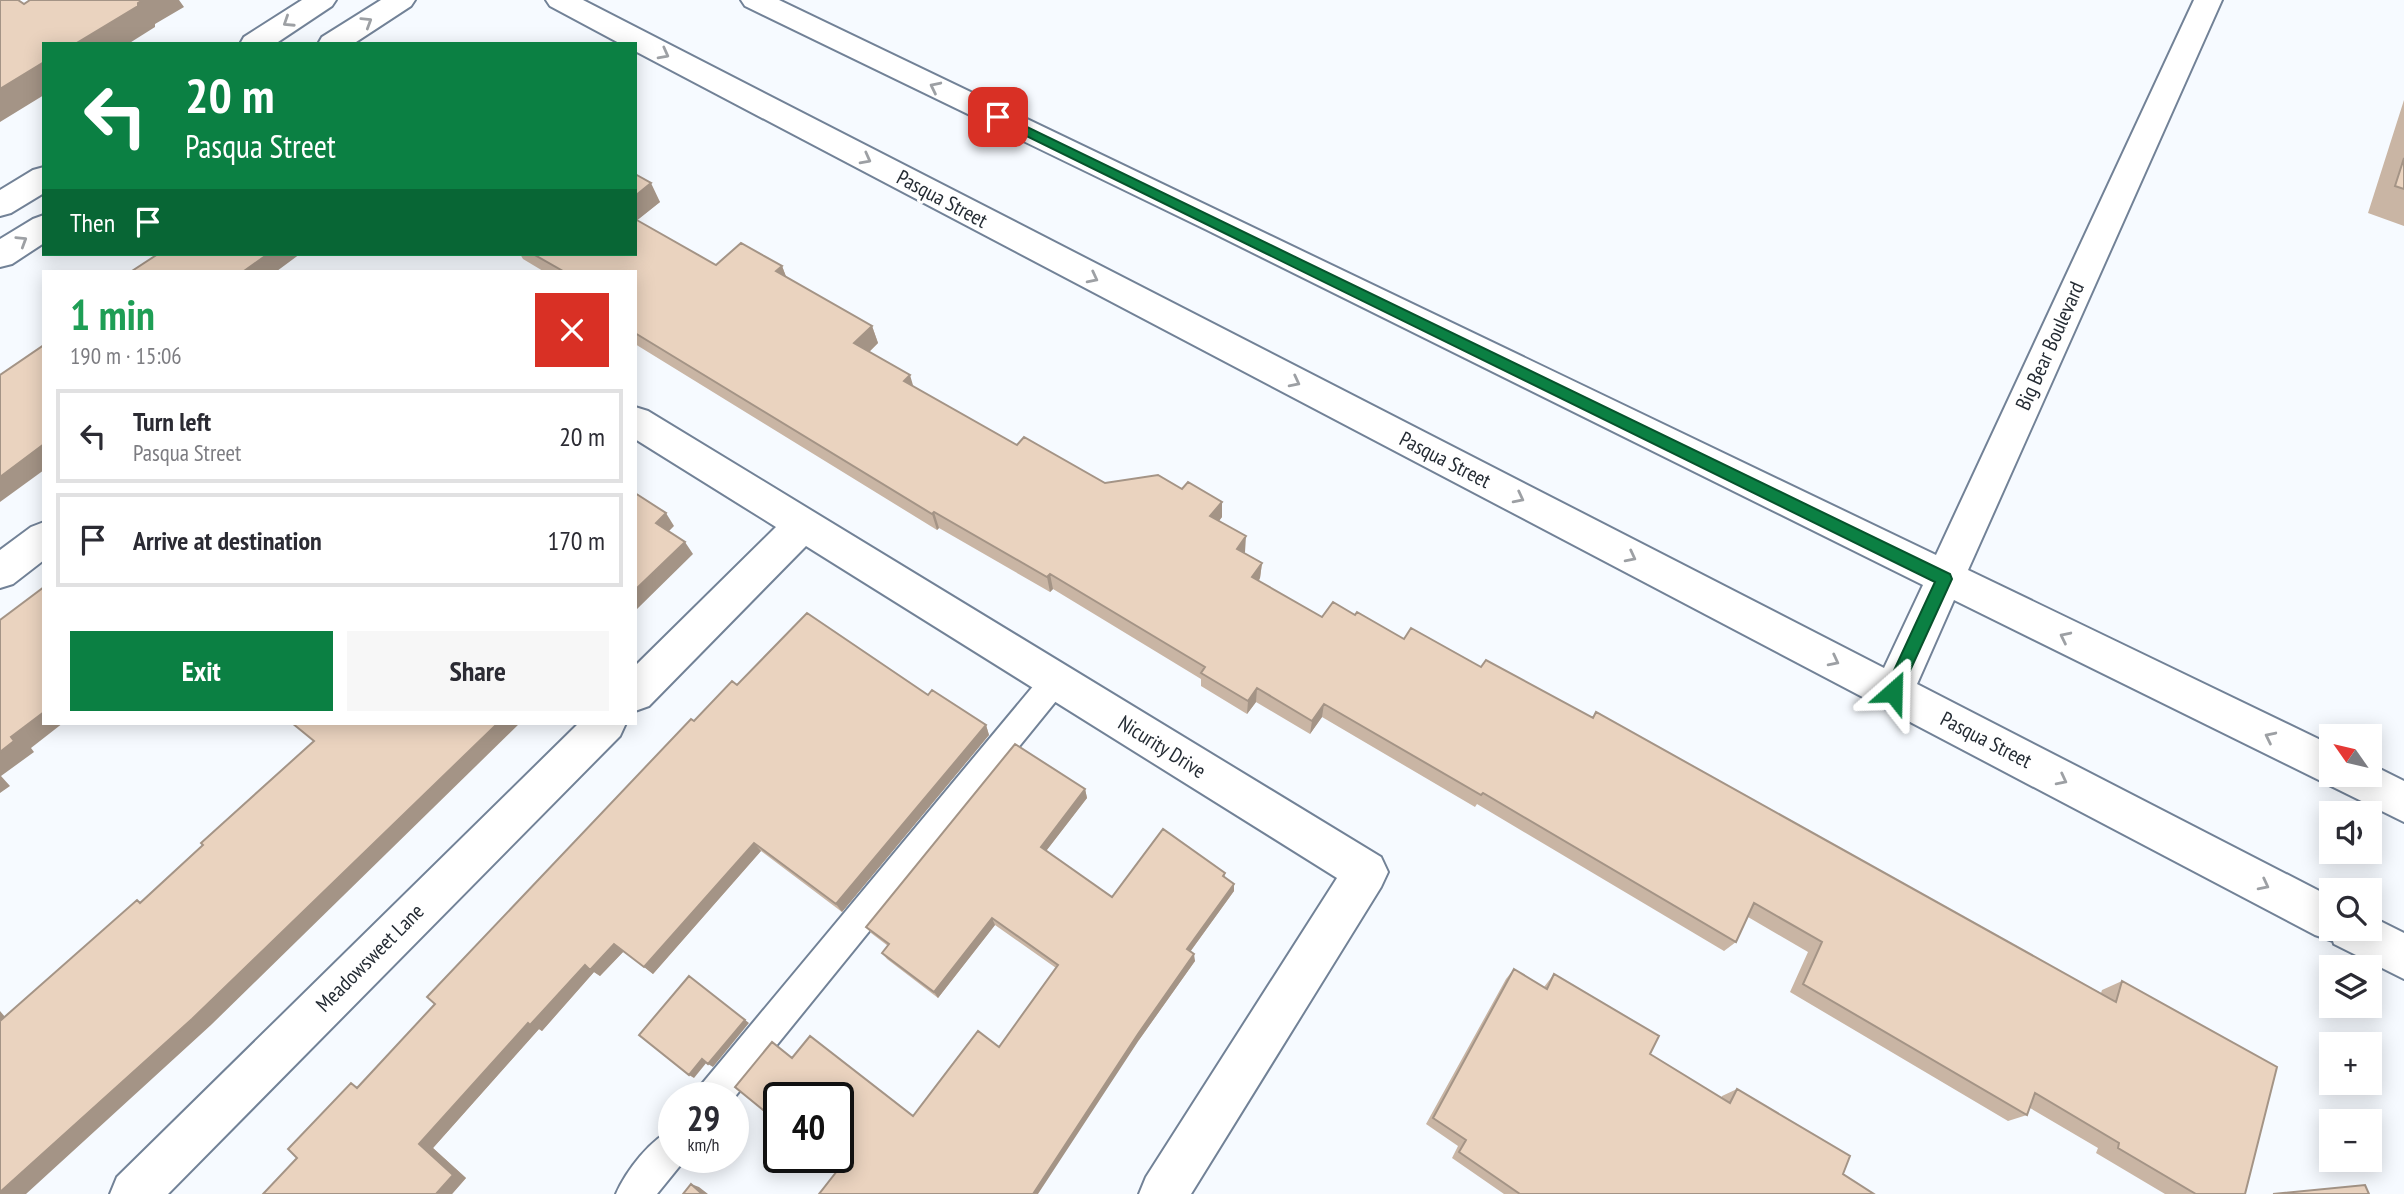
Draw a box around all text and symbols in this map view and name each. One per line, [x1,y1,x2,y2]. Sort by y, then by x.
one-way arrow [283,13,296,26]
one-way arrow [359,17,372,30]
one-way arrow [657,46,669,60]
text: 20 m [185,63,274,127]
icon: left [70,70,161,161]
one-way arrow [930,81,942,95]
pin [968,87,1028,147]
icon: arrive [979,98,1017,136]
text: Pasqua Street [185,125,336,167]
one-way arrow [859,151,871,165]
street label: Pasqua Street [892,163,992,234]
icon: arrive [129,203,167,241]
text: Then [70,206,115,239]
one-way arrow [14,236,27,249]
one-way arrow [1086,269,1098,283]
street label: Big Bear Boulevard [2009,277,2090,414]
text: 1 min [70,287,155,342]
button: close [535,293,609,367]
text: 190 m · 15:06 [70,341,182,370]
one-way arrow [1288,374,1300,388]
text: Turn left [133,405,211,438]
icon: left [74,417,112,455]
text: 20 m [559,420,605,453]
street label: Pasqua Street [1395,425,1496,494]
text: Pasqua Street [133,438,241,467]
one-way arrow [1511,490,1524,504]
icon: arrive [74,521,112,559]
text: Arrive at destination [133,524,322,557]
text: 170 m [547,524,605,557]
one-way arrow [1624,549,1637,562]
button: Exit [70,631,333,711]
button: Share [347,631,609,711]
one-way arrow [2060,632,2072,646]
one-way arrow [1826,653,1839,667]
position arrow [1856,655,1930,729]
street label: Pasqua Street [1936,705,2037,774]
street label: Nicurity Drive [1113,709,1211,784]
north arrow [2319,724,2382,788]
map controls [2319,724,2382,1172]
one-way arrow [2265,731,2277,745]
one-way arrow [2055,771,2067,785]
button: sound [2319,801,2382,864]
one-way arrow [2257,876,2269,890]
button: search [2319,878,2382,941]
street label: Meadowsweet Lane [310,898,429,1017]
button: layers [2319,955,2382,1018]
button: + [2319,1032,2382,1095]
speed limit sign: 40 [763,1082,854,1173]
text: 29 [687,1095,720,1141]
button: − [2319,1109,2382,1172]
text: km/h [688,1133,719,1156]

